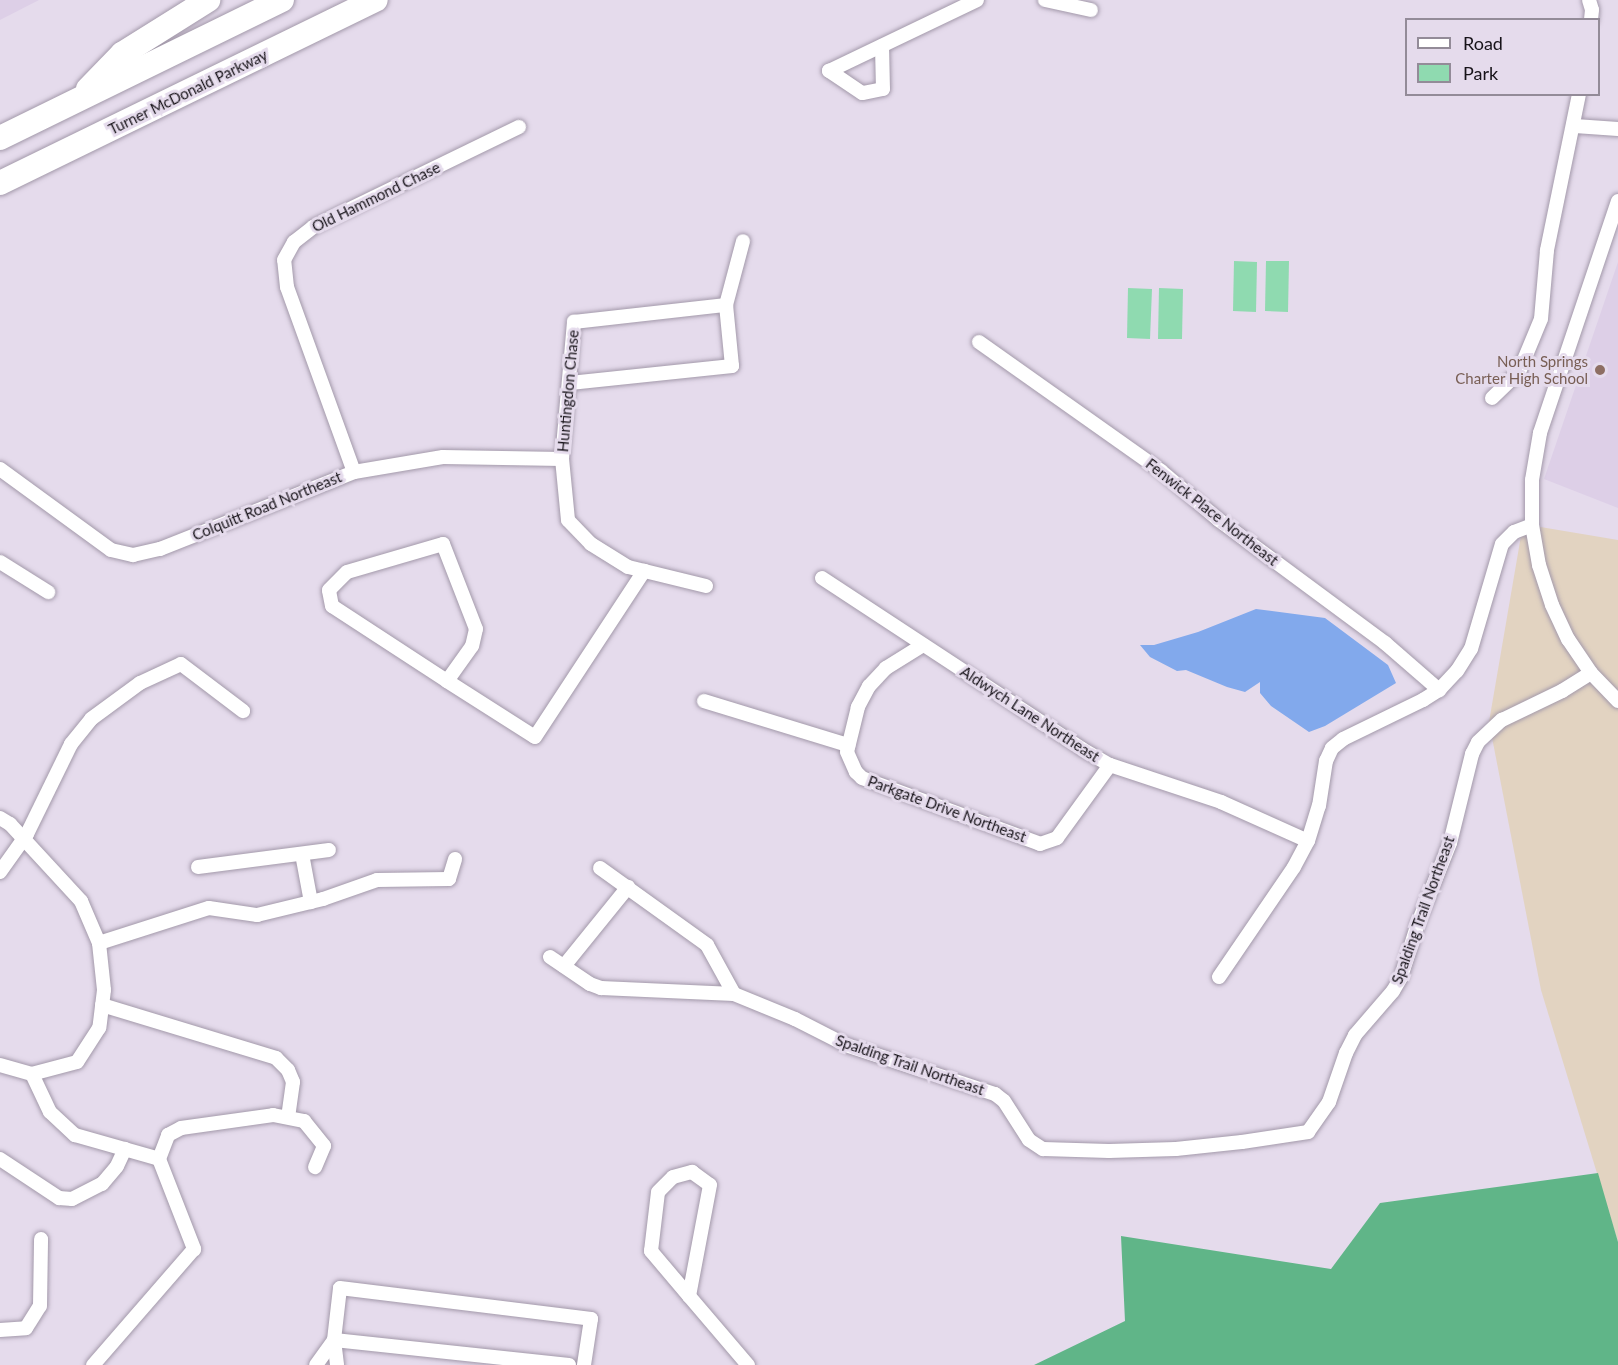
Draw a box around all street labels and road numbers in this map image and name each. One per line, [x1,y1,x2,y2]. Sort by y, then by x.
street label: Turner McDonald Parkway [105,46,271,138]
street label: Old Hammond Chase [309,158,443,236]
street label: Huntingdon Chase [554,329,582,453]
street label: Fenwick Place Northeast [1142,455,1282,569]
street label: Colquitt Road Northeast [190,468,344,544]
street label: Aldwych Lane Northeast [957,662,1103,766]
street label: Parkgate Drive Northeast [865,772,1029,846]
street label: Spalding Trail Northeast [1388,833,1458,987]
street label: Spalding Trail Northeast [833,1031,987,1099]

